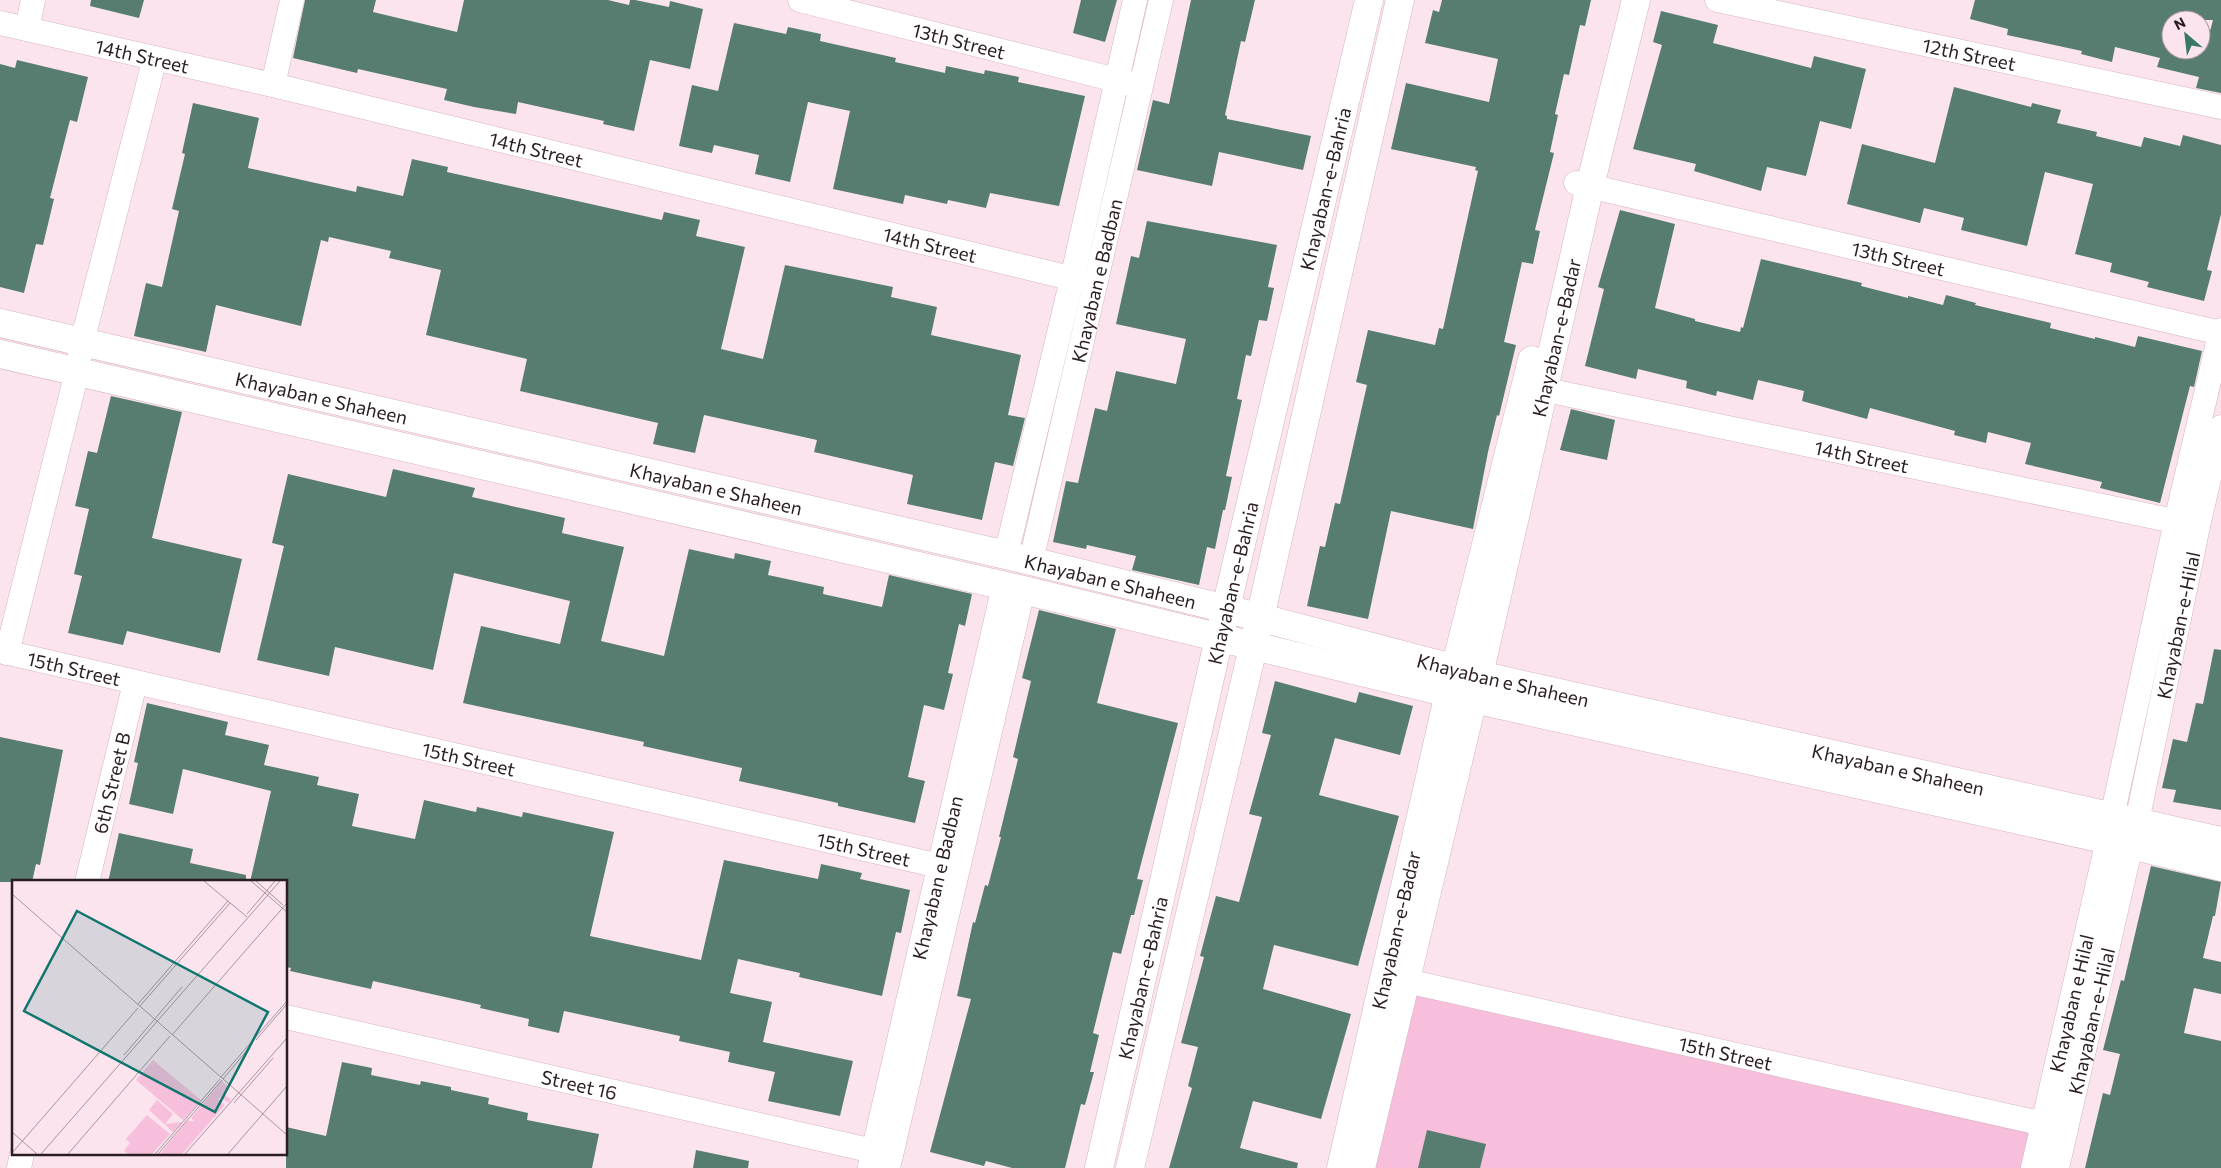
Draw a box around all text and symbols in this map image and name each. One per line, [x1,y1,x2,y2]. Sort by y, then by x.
north arrow [2161,10,2211,60]
text: N [2171,13,2188,33]
street label: 13th Street [910,17,1008,63]
street label: 12th Street [1921,32,2018,75]
street label: 14th Street [93,34,192,77]
street label: Khayaban-e-Bahria [1294,105,1355,272]
street label: 14th Street [487,126,586,171]
street label: Khayaban e Badban [1066,196,1126,365]
street label: 14th Street [881,222,979,267]
street label: 13th Street [1850,236,1947,280]
street label: Khayaban-e-Badar [1526,256,1585,419]
street label: Khayaban e Shaheen [233,366,410,428]
street label: 14th Street [1813,435,1911,477]
street label: Khayaban e Shaheen [628,457,805,519]
street label: Khayaban-e-Bahria [1202,499,1262,667]
street label: Khayaban e Shaheen [1022,548,1199,613]
street label: Khayaban-e-Hilal [2151,549,2204,701]
street label: 15th Street [25,646,123,690]
street label: Khayaban e Shaheen [1415,648,1591,711]
street label: 6th Street B [88,730,134,836]
street label: 15th Street [420,736,518,780]
street label: Khayaban e Shaheen [1810,738,1987,799]
street label: Khayaban e Badban [907,793,967,962]
street label: 15th Street [815,827,913,871]
street label: Khayaban-e-Badar [1366,848,1424,1012]
inset map [12,880,288,1156]
street label: Khayaban-e-Bahria [1112,894,1172,1062]
street label: Khayaban e Hilal [2044,932,2098,1075]
street label: Khayaban-e-Hilal [2063,945,2119,1096]
street label: 15th Street [1677,1031,1775,1074]
street label: Street 16 [539,1064,620,1104]

